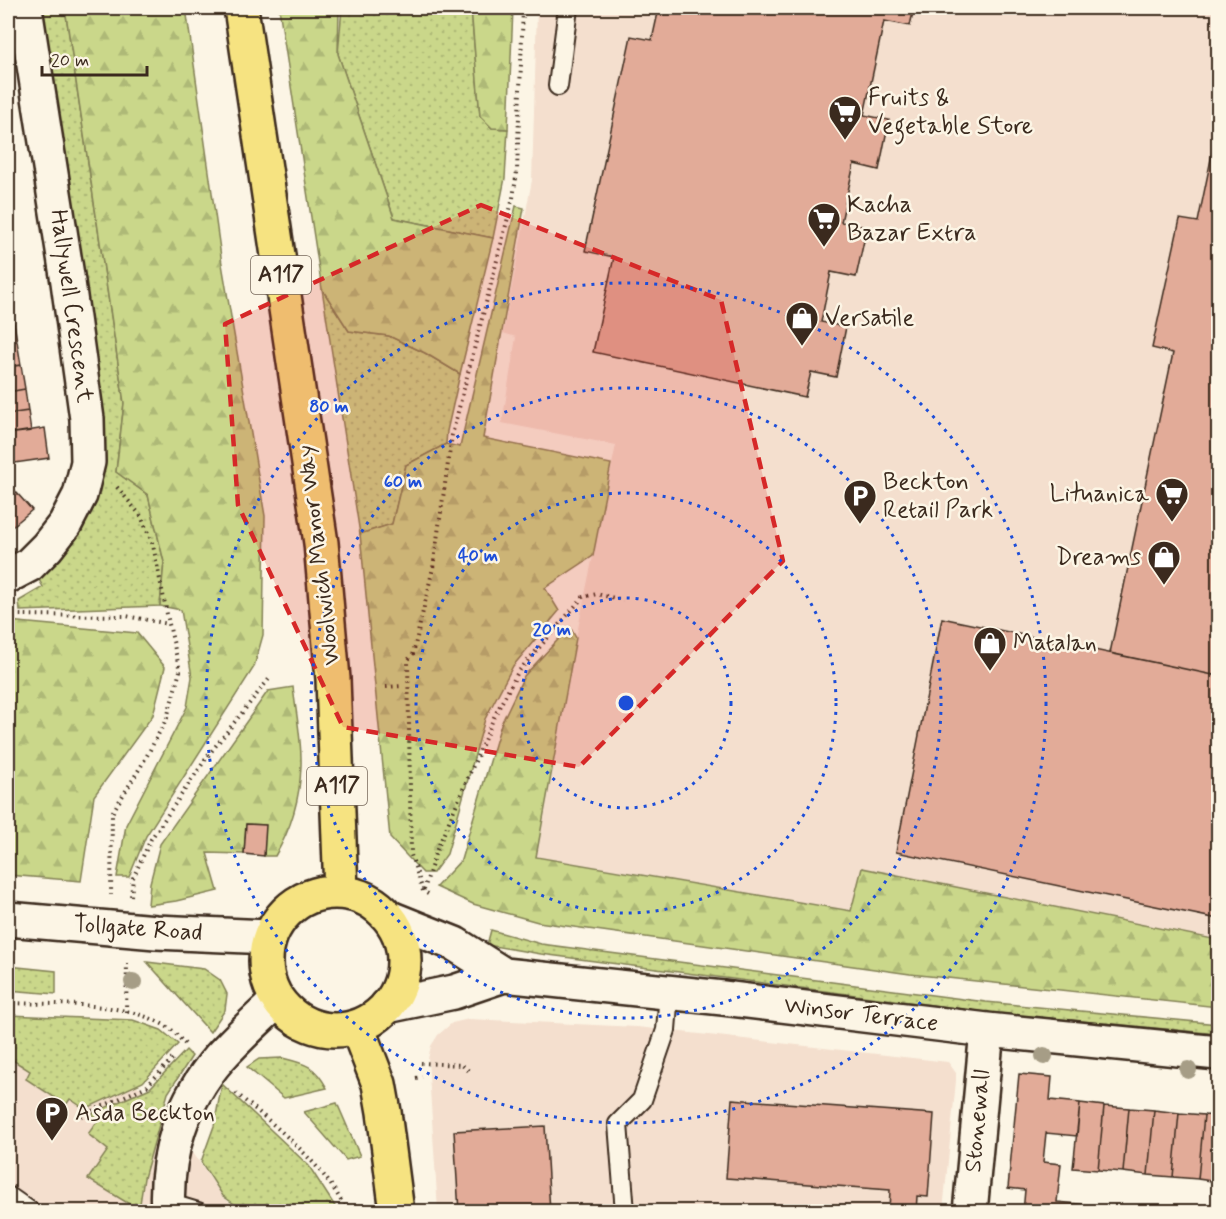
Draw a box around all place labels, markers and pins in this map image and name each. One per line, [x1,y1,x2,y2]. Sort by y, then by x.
place label: Fruits & Vegetable Store [868,83,1033,145]
supermarket icon: Fruits & Vegetable Store [827,94,863,141]
place label: Kacha Bazar Extra [847,190,977,249]
supermarket icon: Kacha Bazar Extra [806,201,842,248]
shop icon: Versatile [784,300,820,347]
place label: Versatile [825,303,915,334]
place label: Beckton Retail Park [883,467,993,526]
supermarket icon: Lituanica [1154,476,1190,523]
parking icon: Beckton Retail Park [842,478,878,525]
place label: Lituanica [1050,479,1150,510]
shop icon: Dreams [1146,539,1182,586]
place label: Dreams [1056,542,1141,573]
shop icon: Matalan [972,625,1008,672]
place label: Matalan [1013,628,1097,659]
centre of rings [616,693,636,713]
parking icon: Asda Beckton [34,1095,70,1142]
place label: Asda Beckton [75,1098,215,1129]

